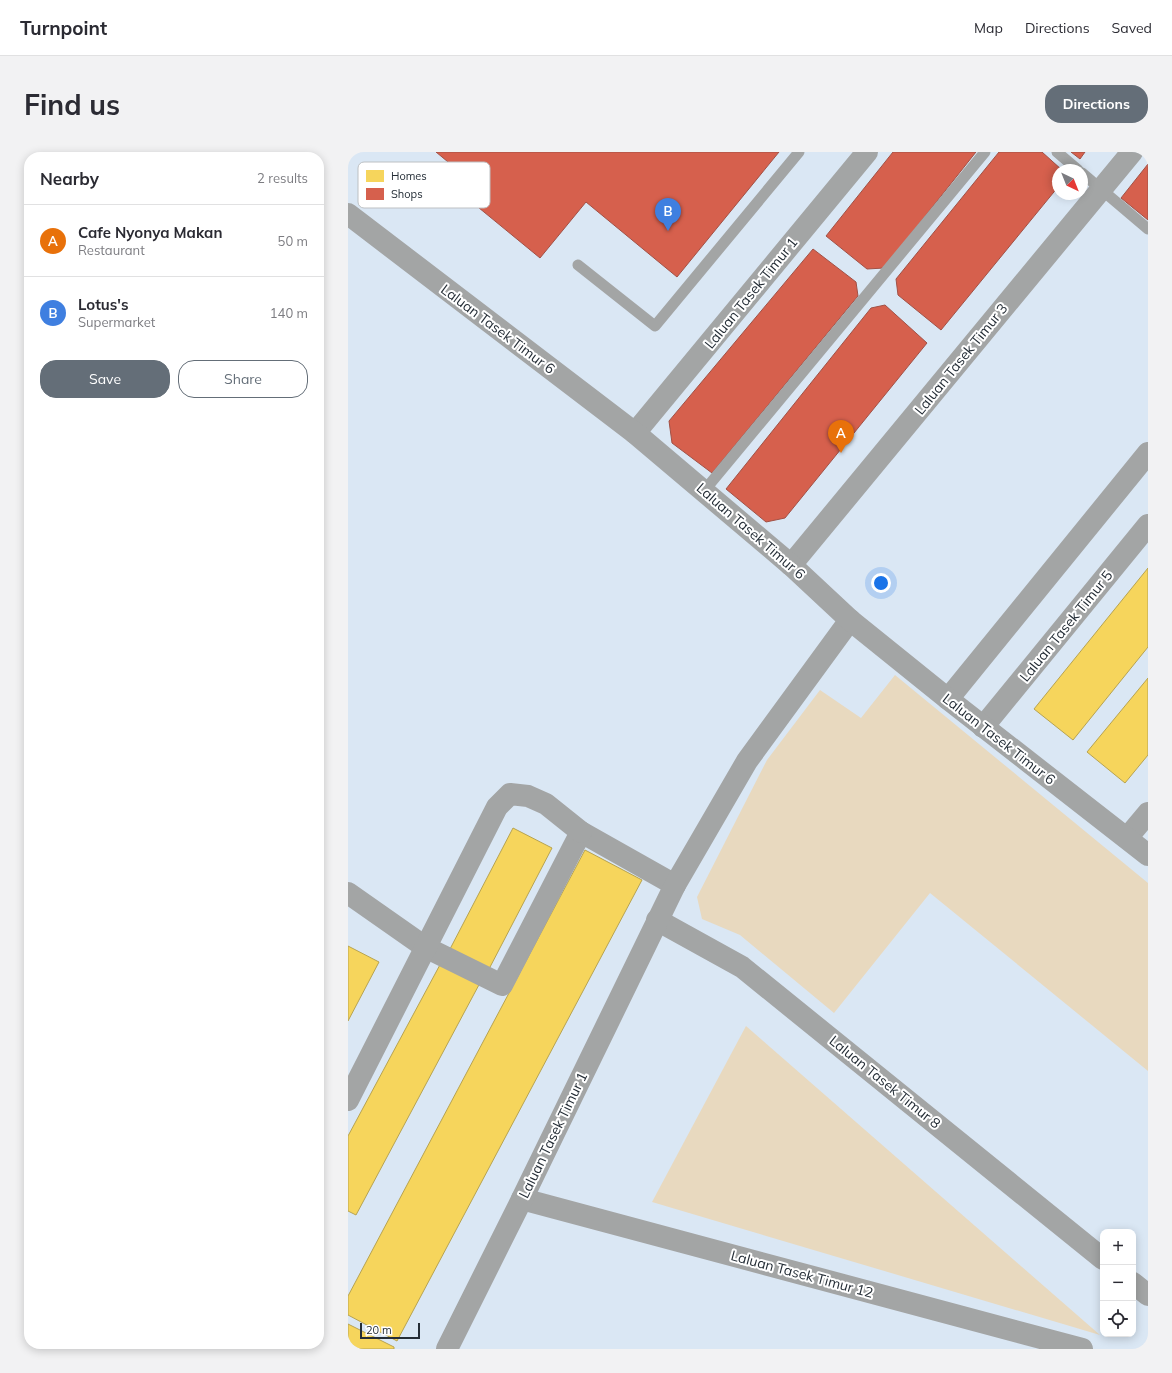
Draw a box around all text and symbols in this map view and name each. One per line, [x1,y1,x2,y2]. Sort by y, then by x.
text: Turnpoint [20,16,107,40]
text: Map [974,19,1003,37]
text: Directions [1025,19,1090,37]
text: Saved [1112,19,1152,37]
button: Directions [1045,85,1148,123]
text: Find us [24,87,120,122]
legend [358,162,490,208]
north arrow [1052,164,1088,200]
text: Nearby [40,168,99,189]
text: Homes [391,169,427,183]
text: 2 results [257,170,308,186]
text: Shops [391,187,423,201]
pin: B [655,198,681,231]
text: Cafe Nyonya Makan [78,223,222,242]
text: A [48,233,58,249]
text: 50 m [278,233,308,249]
street label: Laluan Tasek Timur 1 [701,234,801,352]
text: Restaurant [78,242,145,258]
street label: Laluan Tasek Timur 6 [437,280,559,378]
text: Lotus's [78,295,128,314]
street label: Laluan Tasek Timur 3 [911,300,1011,418]
text: B [49,305,57,321]
text: 140 m [270,305,308,321]
text: Supermarket [78,314,155,330]
button: Save [40,360,170,398]
button: Share [178,360,308,398]
pin: A [828,420,854,453]
street label: Laluan Tasek Timur 6 [693,479,809,583]
street label: Laluan Tasek Timur 5 [1016,567,1116,685]
your location [871,573,891,593]
street label: Laluan Tasek Timur 6 [939,689,1059,789]
street label: Laluan Tasek Timur 8 [826,1032,944,1132]
street label: Laluan Tasek Timur 1 [515,1069,591,1201]
map controls [1100,1229,1136,1337]
button: + [1100,1229,1136,1265]
street label: Laluan Tasek Timur 12 [729,1246,875,1302]
button: − [1100,1265,1136,1301]
button: locate [1100,1301,1136,1337]
scale bar [360,1321,420,1340]
text: 20 m [366,1323,392,1337]

